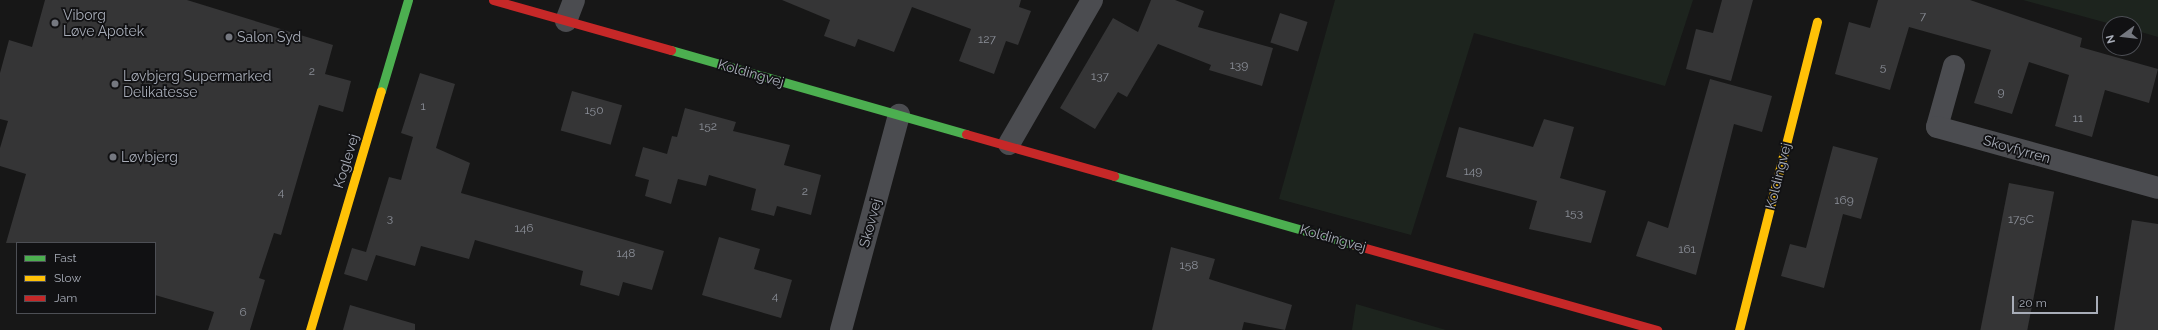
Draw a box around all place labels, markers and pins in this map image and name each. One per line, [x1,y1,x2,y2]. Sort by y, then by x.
place label: Viborg Løve Apotek [63,7,145,40]
marker: Viborg Løve Apotek [50,18,60,28]
place label: Salon Syd [237,29,301,45]
marker: Salon Syd [224,32,234,42]
place label: Løvbjerg Supermarked Delikatesse [123,68,271,100]
marker: Løvbjerg Supermarked Delikatesse [110,79,120,89]
place label: Løvbjerg [121,149,178,165]
marker: Løvbjerg [108,152,118,162]

